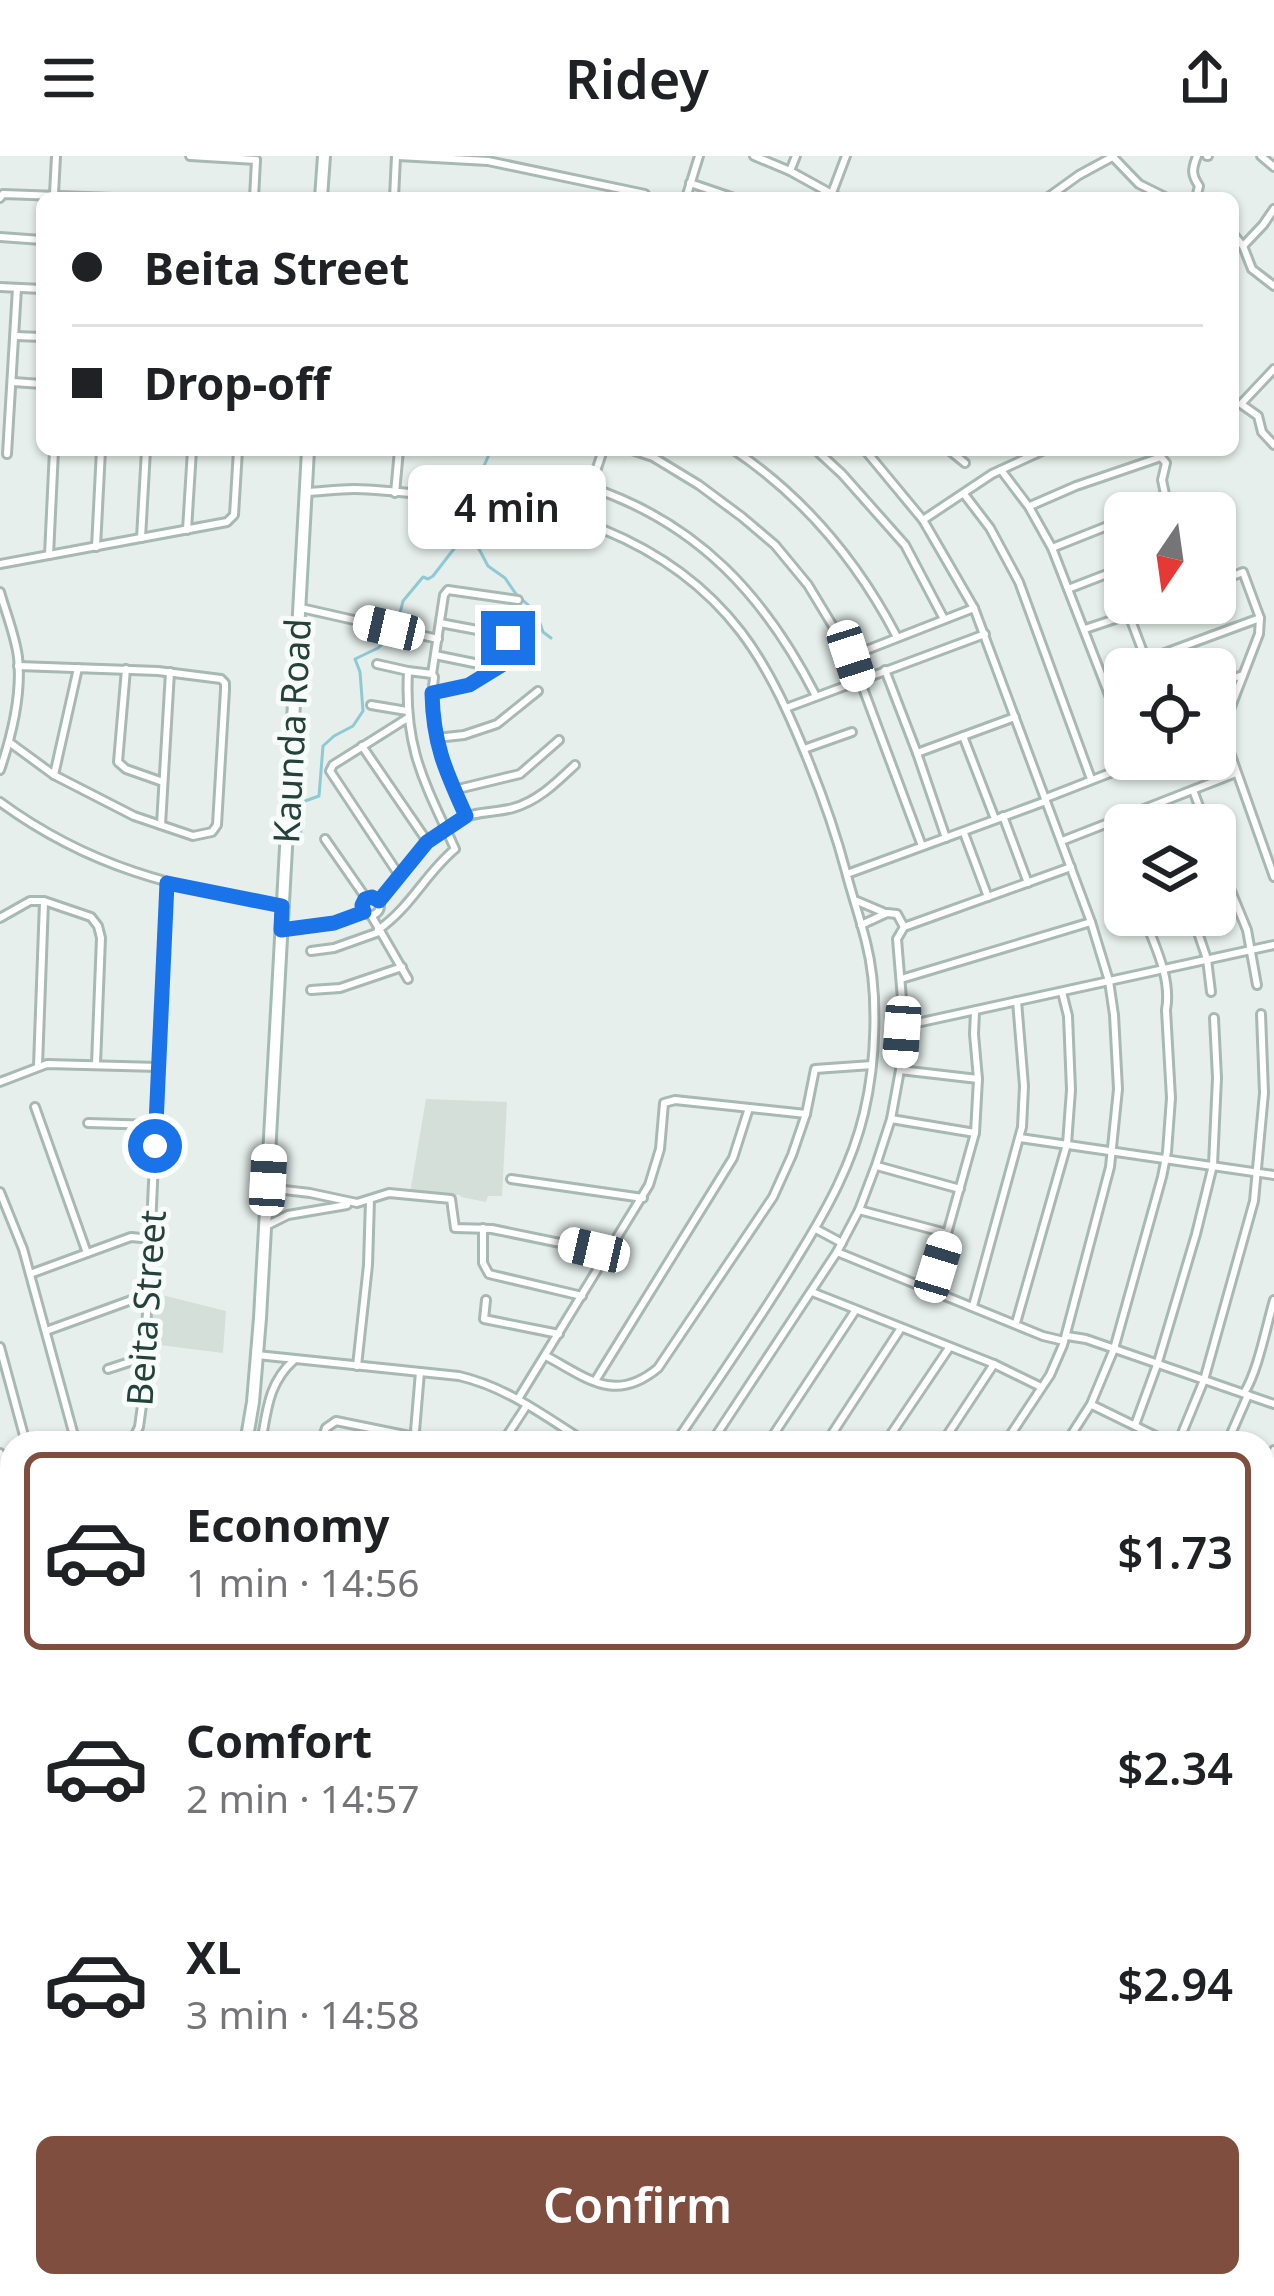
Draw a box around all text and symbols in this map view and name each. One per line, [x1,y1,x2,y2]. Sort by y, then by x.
text: Ridey [565,41,709,115]
icon: menu [36,45,102,111]
icon: share [1172,45,1238,111]
text: Beita Street [144,237,409,298]
text: Drop-off [144,352,330,413]
callout: 4 min [409,464,607,548]
text: 4 min [454,480,560,533]
north arrow [1104,492,1236,624]
map controls [1104,492,1236,936]
car [350,602,428,654]
route end [481,611,535,665]
car [823,616,879,696]
street label: Kaunda Road [261,617,322,845]
button: locate [1104,648,1236,780]
button: layers [1104,804,1236,936]
car [882,995,922,1069]
route start [128,1119,182,1173]
car [248,1143,288,1217]
street label: Beita Street [114,1208,177,1407]
car [555,1224,633,1276]
car [910,1227,966,1307]
text: Economy [186,1494,390,1555]
icon: car [42,1497,150,1605]
text: $1.73 [1118,1521,1233,1582]
text: 1 min · 14:56 [186,1555,420,1608]
text: Comfort [186,1710,372,1771]
icon: car [42,1713,150,1821]
text: $2.34 [1118,1737,1233,1798]
text: 2 min · 14:57 [186,1771,420,1824]
text: XL [186,1926,241,1987]
icon: car [42,1929,150,2037]
text: $2.94 [1118,1953,1233,2014]
text: 3 min · 14:58 [186,1987,420,2040]
button: Confirm [36,2136,1239,2274]

